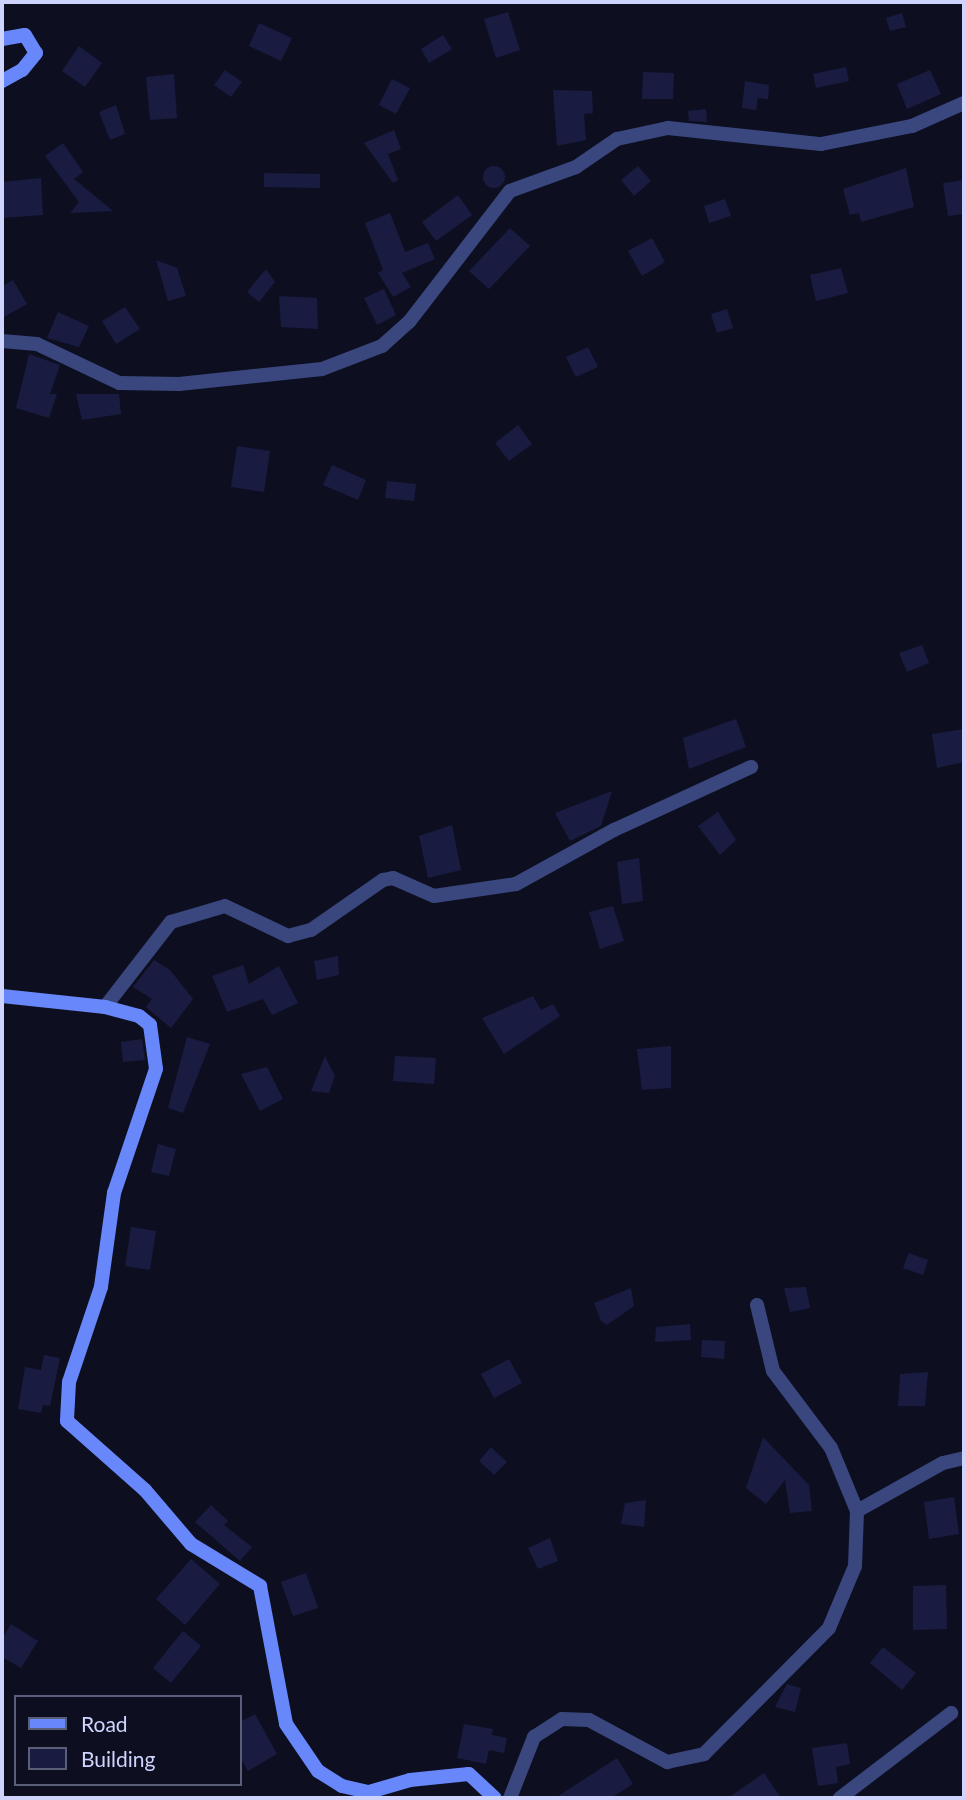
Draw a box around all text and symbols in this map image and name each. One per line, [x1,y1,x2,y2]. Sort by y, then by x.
legend [14,1695,242,1786]
text: Road [81,1711,128,1736]
text: Building [81,1746,156,1771]

